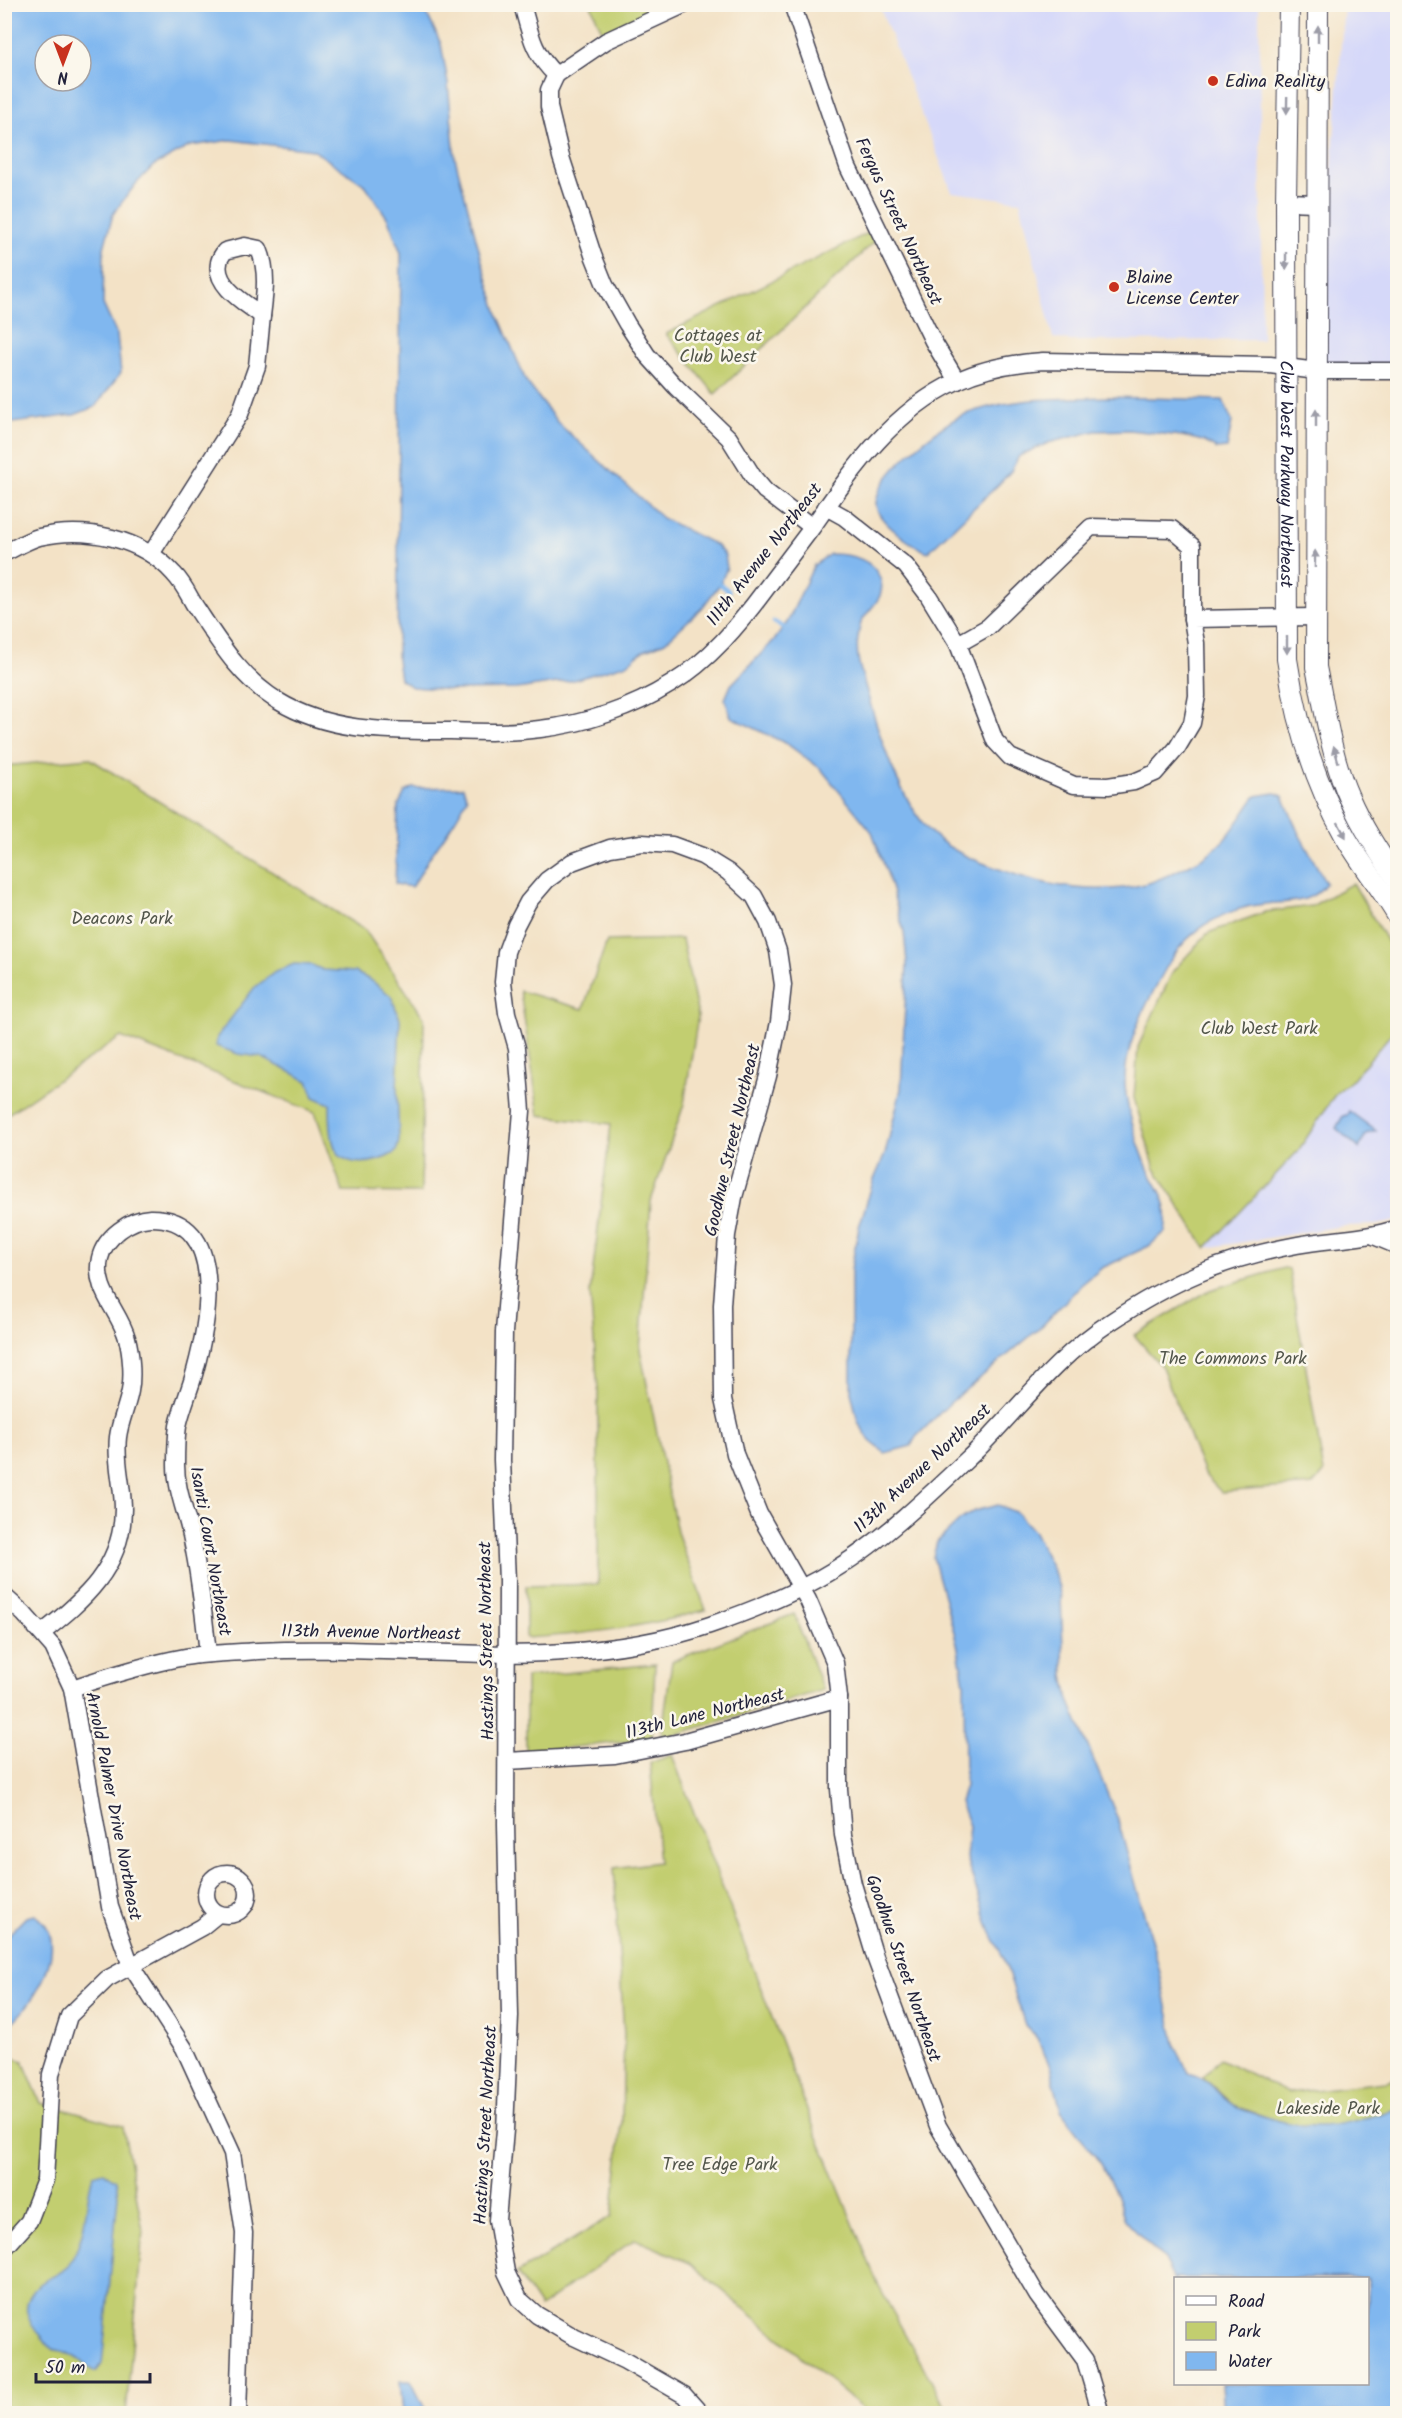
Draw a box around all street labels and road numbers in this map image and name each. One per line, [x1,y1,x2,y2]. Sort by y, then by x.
street label: Fergus Street Northeast [846,133,950,311]
street label: Club West Parkway Northeast [1270,360,1300,589]
street label: 111th Avenue Northeast [700,476,831,633]
street label: Goodhue Street Northeast [697,1040,770,1240]
street label: 113th Avenue Northeast [847,1397,999,1541]
street label: Isanti Court Northeast [180,1464,239,1639]
street label: Hastings Street Northeast [471,1540,504,1741]
street label: 113th Avenue Northeast [281,1617,462,1650]
street label: 113th Lane Northeast [623,1680,789,1748]
street label: Arnold Palmer Drive Northeast [76,1689,149,1924]
street label: Goodhue Street Northeast [857,1871,949,2067]
street label: Hastings Street Northeast [467,2024,506,2225]

